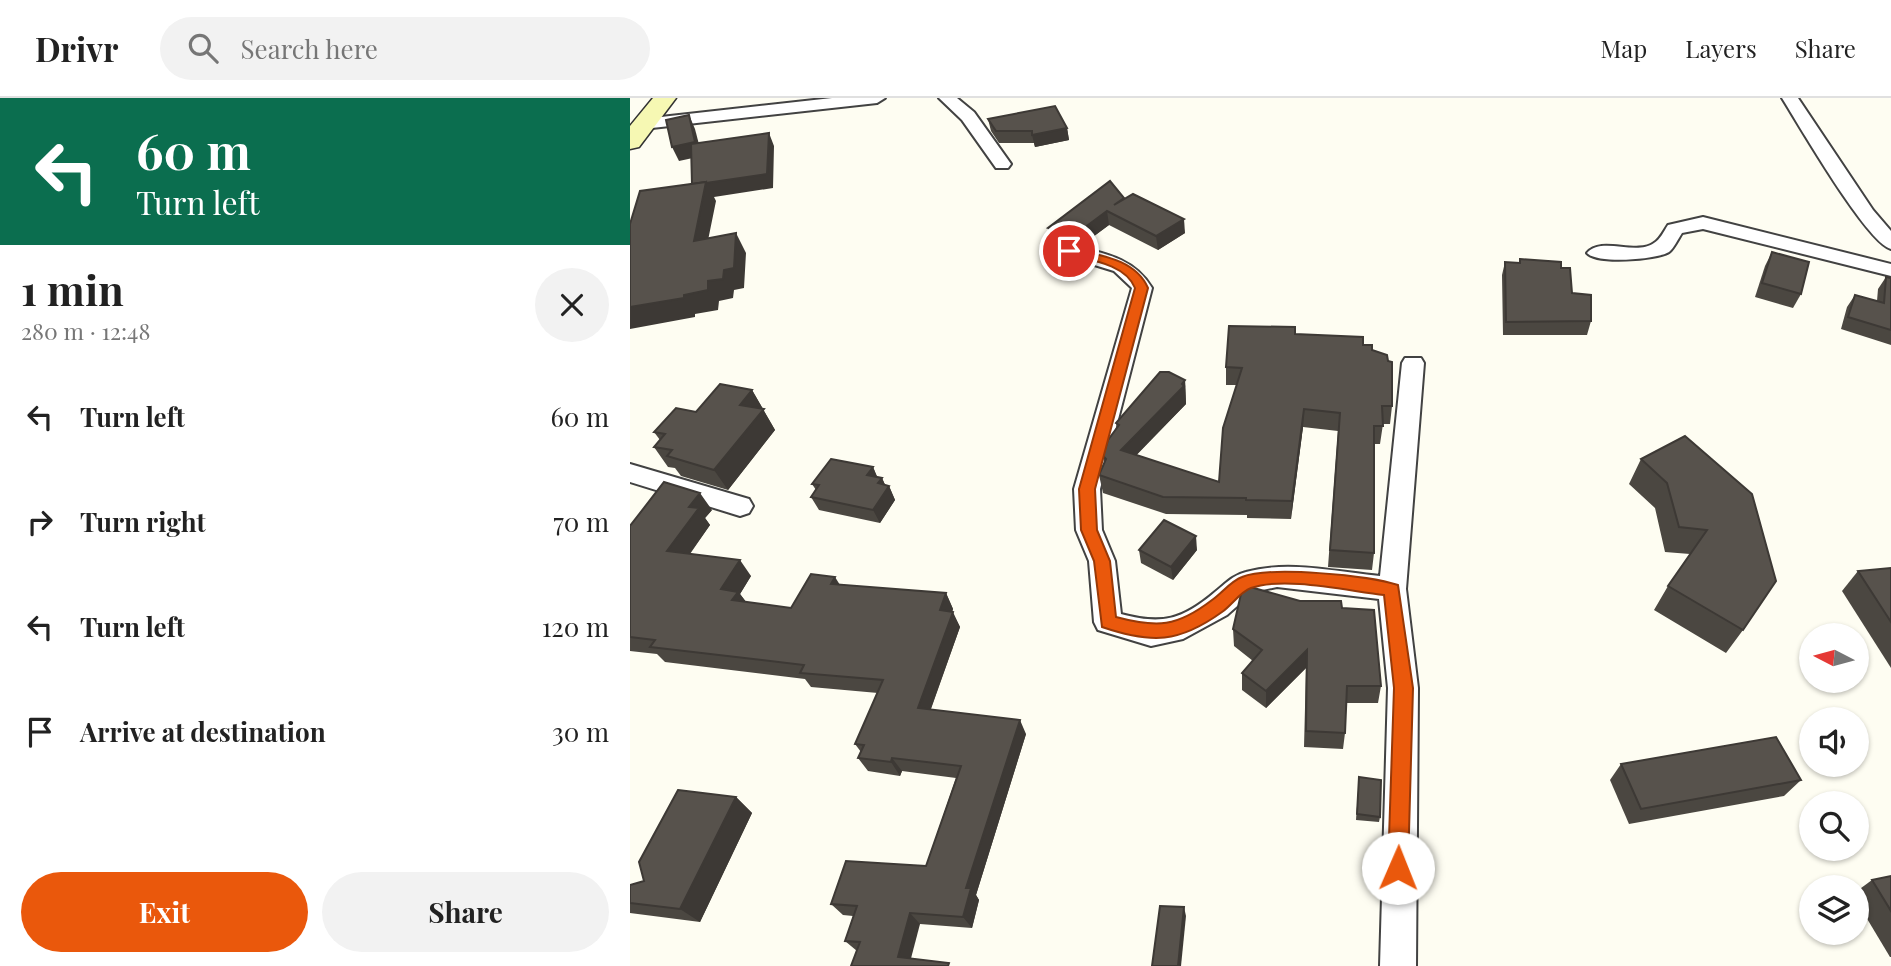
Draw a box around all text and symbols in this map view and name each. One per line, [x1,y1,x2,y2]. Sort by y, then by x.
search box [160,17,650,80]
text: Drivr [35,26,118,70]
icon: search [184,29,222,67]
text: Search here [240,31,378,66]
text: Map [1601,32,1647,64]
text: Layers [1685,32,1757,64]
text: Share [1795,32,1856,64]
text: 60 m [136,117,251,182]
icon: left [21,126,112,217]
text: Turn left [136,180,260,223]
pin [1039,221,1099,281]
icon: arrive [1050,232,1088,270]
text: 1 min [21,261,124,317]
button: close [535,268,609,342]
text: 280 m · 12:48 [21,315,150,346]
icon: left [21,398,59,436]
text: Turn left [80,399,185,434]
text: 60 m [550,399,609,434]
icon: right [21,503,59,541]
text: Turn right [80,504,206,539]
text: 70 m [553,504,609,539]
icon: left [21,608,59,646]
text: Turn left [80,609,185,644]
text: 120 m [542,609,609,644]
north arrow [1799,623,1869,693]
map controls [1799,623,1869,945]
button: sound [1799,707,1869,777]
icon: arrive [21,713,59,751]
text: Arrive at destination [80,714,326,749]
text: 30 m [552,714,609,749]
button: search [1799,791,1869,861]
position arrow [1361,831,1435,905]
button: Exit [21,872,308,952]
button: Share [322,872,609,952]
button: layers [1799,875,1869,945]

